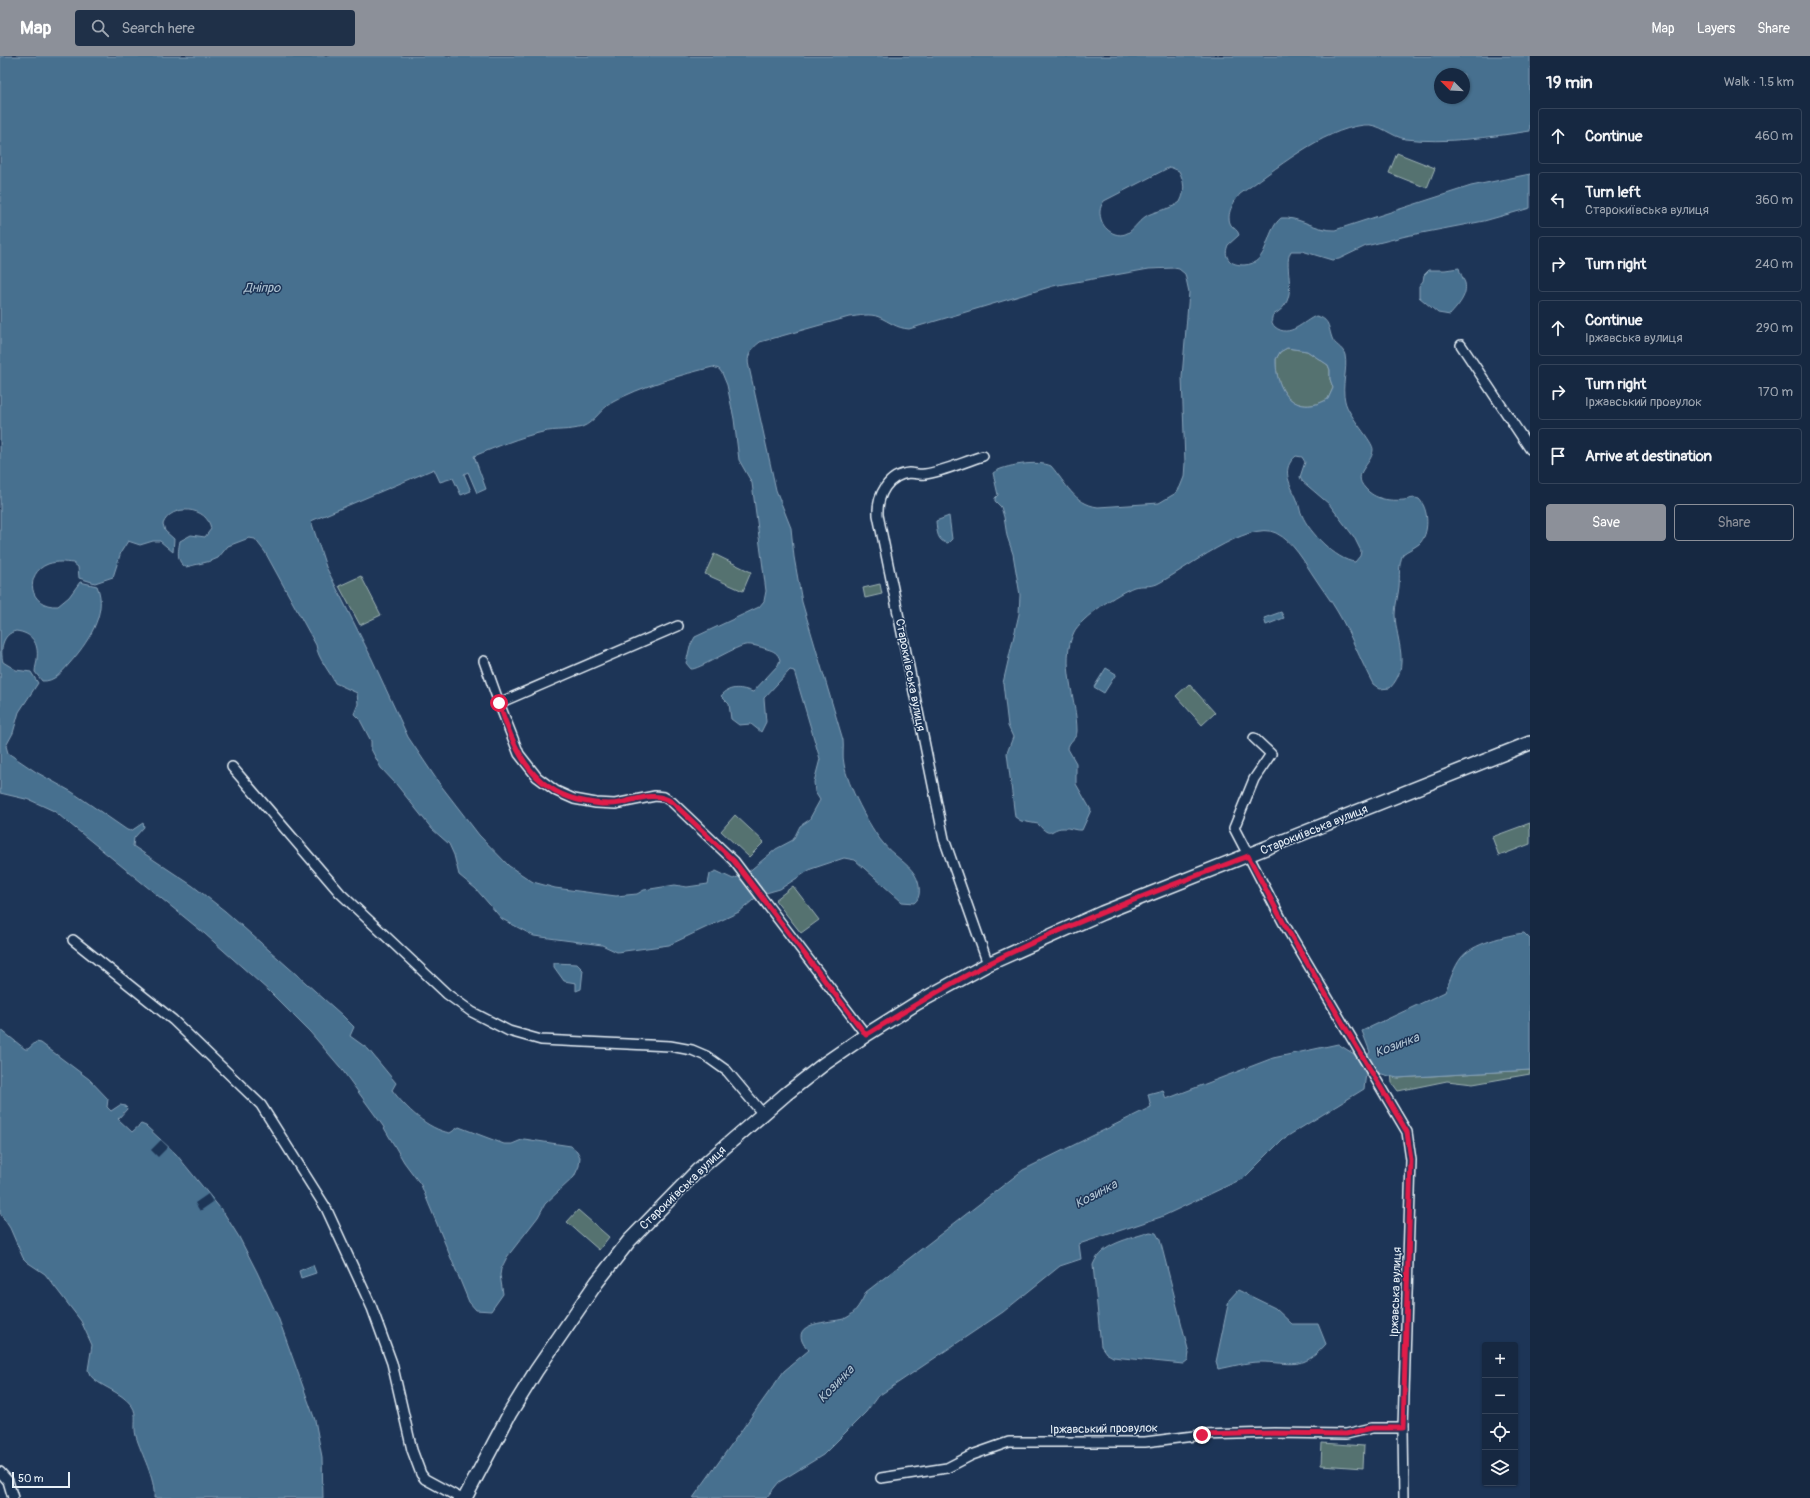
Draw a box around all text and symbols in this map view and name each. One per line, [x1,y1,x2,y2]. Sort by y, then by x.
search box [75,10,355,46]
text: Map [20,16,51,40]
icon: search [89,17,111,39]
text: Search here [121,19,195,38]
text: Map [1652,20,1675,37]
text: Layers [1697,20,1735,37]
text: Share [1757,20,1790,37]
north arrow [1434,68,1470,104]
text: 19 min [1546,72,1593,93]
text: Walk · 1.5 km [1724,74,1794,90]
icon: ahead [1547,125,1569,147]
text: Continue [1585,127,1643,146]
text: 460 m [1755,128,1793,144]
text: Turn left [1585,183,1641,202]
icon: left [1547,189,1569,211]
text: 360 m [1755,192,1793,208]
text: Старокиївська вулиця [1585,202,1709,218]
icon: right [1547,253,1569,275]
text: Turn right [1585,255,1646,274]
text: 240 m [1755,256,1793,272]
water label: Дніпро [243,280,281,296]
text: Continue [1585,311,1643,330]
icon: ahead [1547,317,1569,339]
text: 290 m [1756,320,1793,336]
text: Іржавська вулиця [1585,330,1683,346]
text: Turn right [1585,375,1646,394]
icon: right [1547,381,1569,403]
text: 170 m [1758,384,1793,400]
text: Іржавський провулок [1585,394,1702,410]
icon: arrive [1547,445,1569,467]
text: Arrive at destination [1585,447,1712,466]
button: Save [1546,504,1666,541]
button: Share [1674,504,1794,541]
street label: Старокиївська вулиця [892,617,928,733]
route start [490,694,508,712]
street label: Старокиївська вулиця [1258,801,1370,858]
water label: Козинка [1373,1029,1422,1061]
street label: Старокиївська вулиця [637,1143,730,1233]
water label: Козинка [1072,1176,1121,1212]
street label: Іржавська вулиця [1387,1246,1405,1337]
map controls [1482,1342,1518,1486]
button: + [1482,1342,1518,1378]
water label: Козинка [814,1361,858,1406]
button: − [1482,1378,1518,1414]
button: locate [1482,1414,1518,1450]
street label: Іржавський провулок [1050,1421,1158,1437]
route end [1193,1426,1211,1444]
button: layers [1482,1450,1518,1486]
scale bar [12,1470,70,1489]
text: 50 m [18,1472,44,1485]

